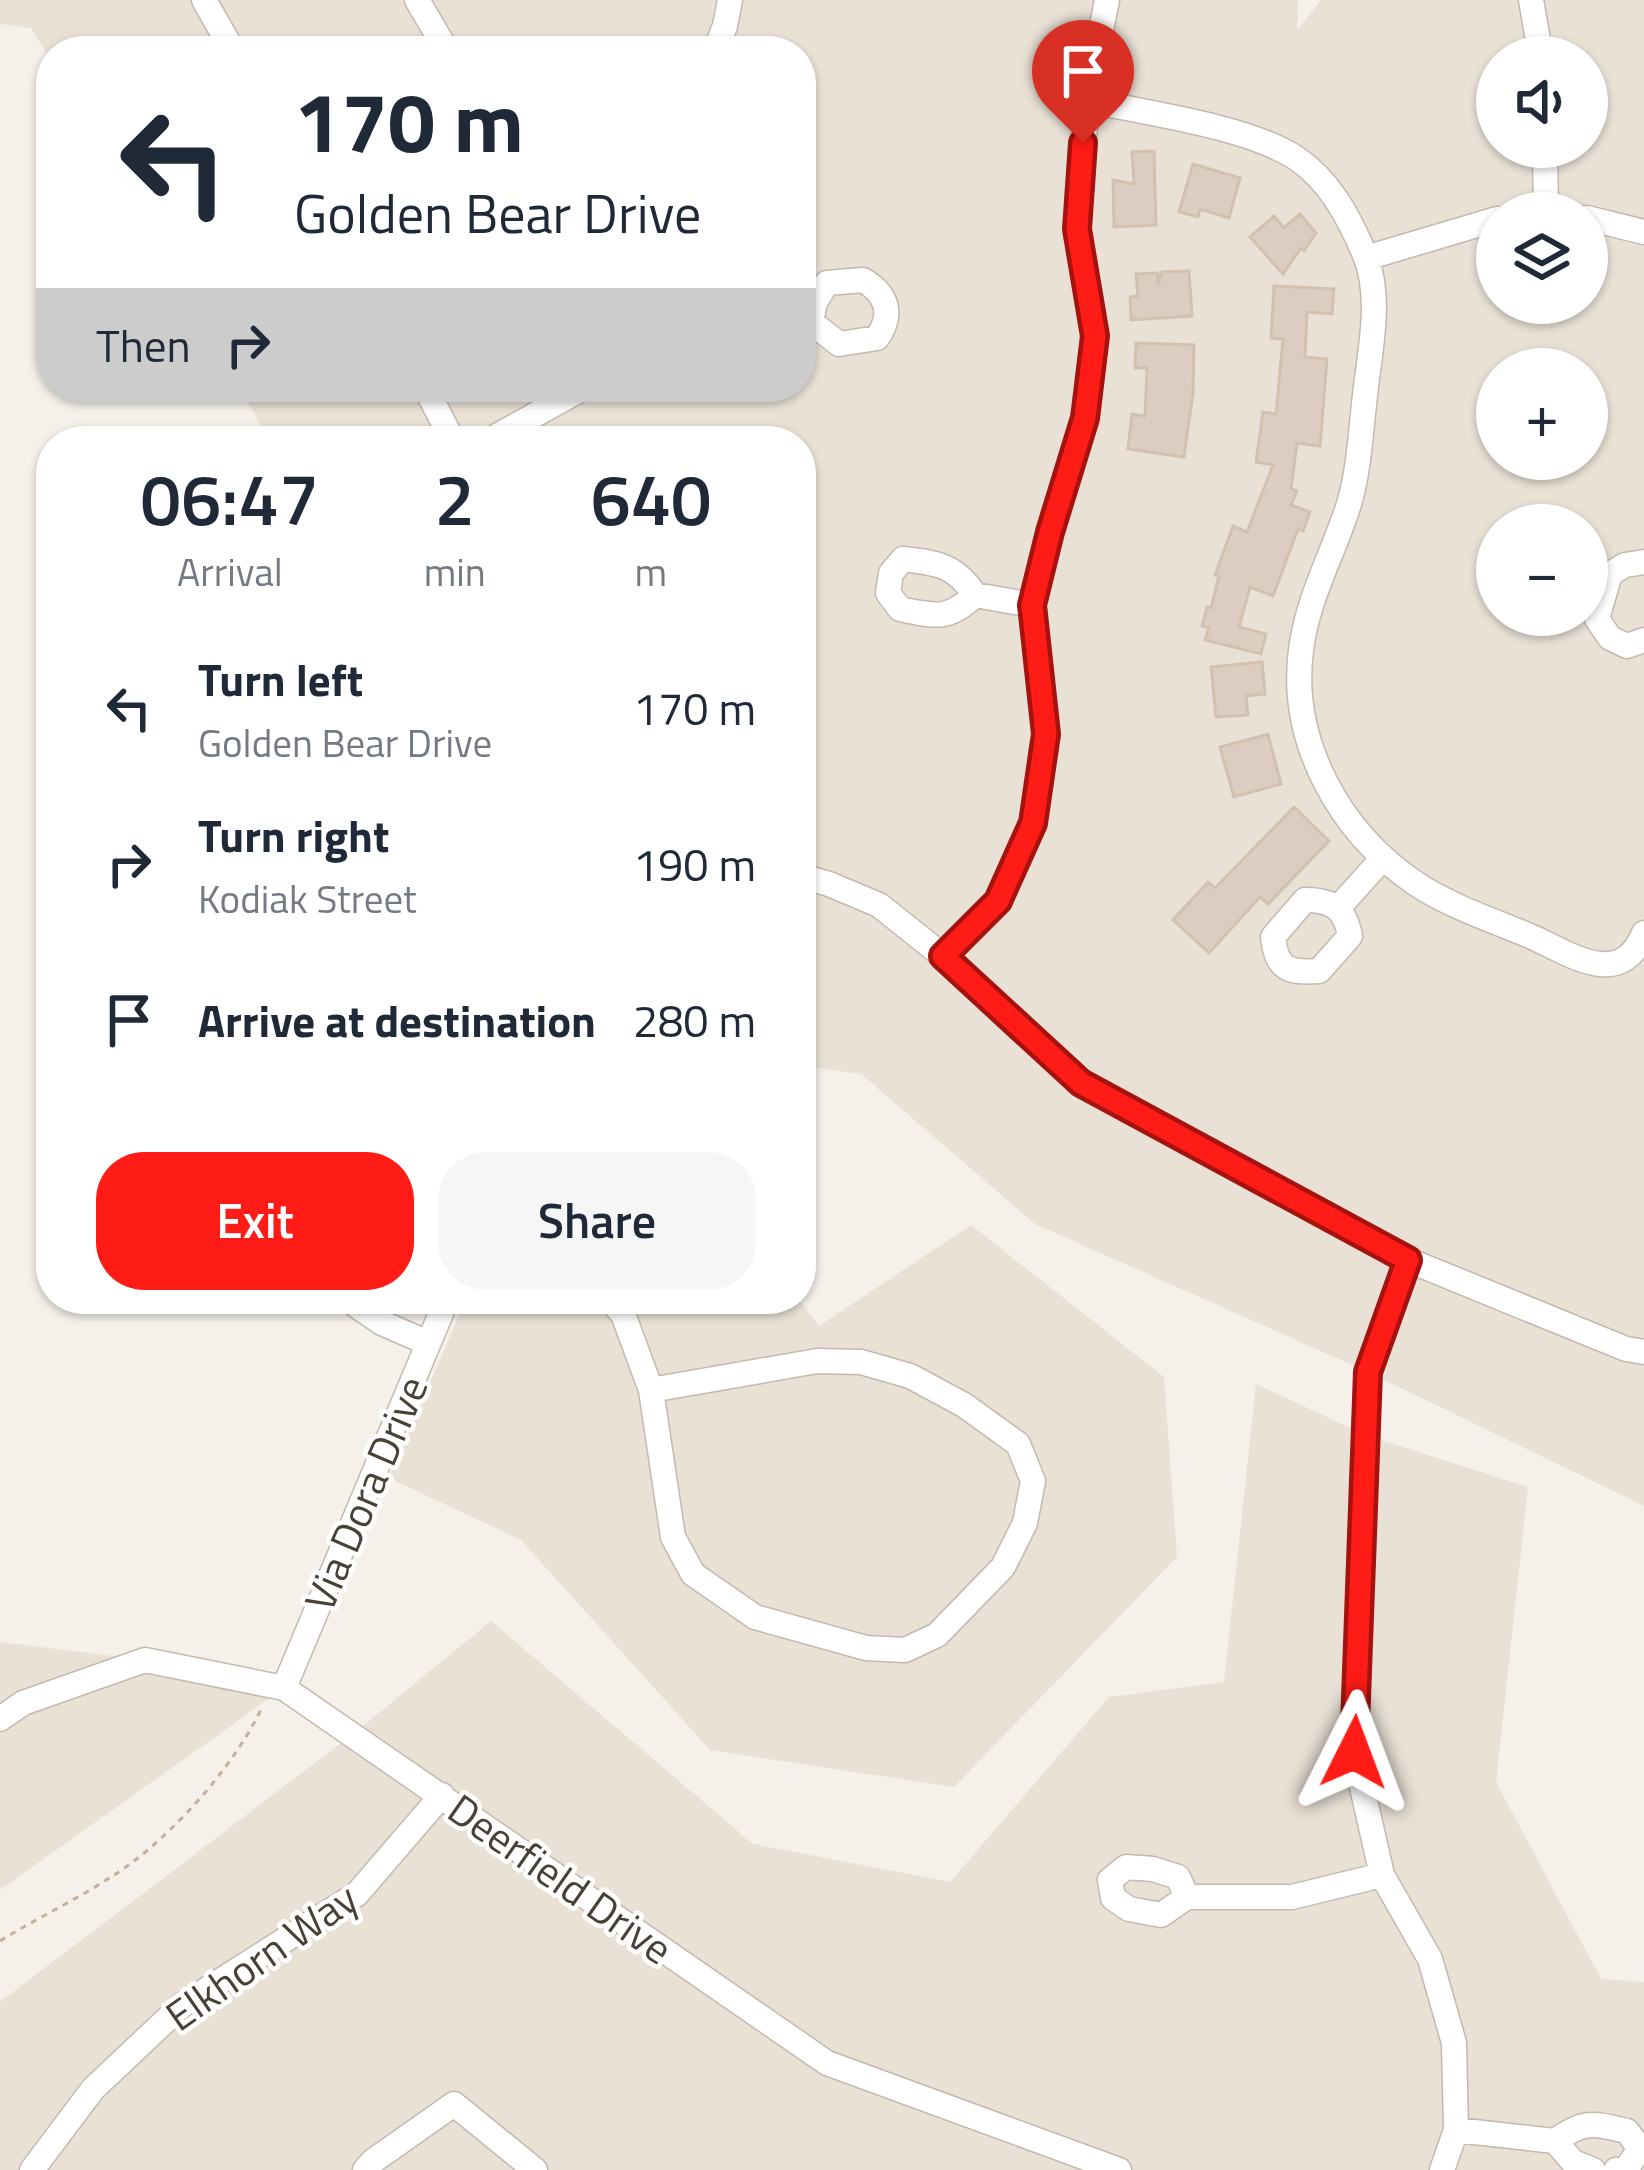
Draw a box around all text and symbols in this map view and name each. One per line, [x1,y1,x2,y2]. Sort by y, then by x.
pin [1032,20,1134,143]
map controls [1476,36,1608,636]
button: sound [1476,36,1608,168]
icon: arrive [1050,38,1116,104]
text: 170 m [294,57,524,185]
icon: left [96,84,252,240]
text: Golden Bear Drive [294,172,701,254]
button: layers [1476,192,1608,324]
text: Then [96,311,191,379]
icon: right [215,312,281,378]
button: + [1476,348,1608,480]
text: 06:47 [141,443,319,553]
text: 2 [435,443,475,553]
text: 640 [590,443,711,553]
button: − [1476,504,1608,636]
text: Arrival [177,542,283,601]
text: min [424,542,486,601]
text: m [635,542,667,601]
text: Turn left [198,645,363,713]
text: 170 m [633,674,756,742]
icon: left [96,675,162,741]
text: Golden Bear Drive [198,713,492,772]
text: Turn right [198,801,389,869]
text: 190 m [633,830,756,898]
icon: right [96,831,162,897]
text: Kodiak Street [198,869,417,928]
text: Arrive at destination [198,986,596,1054]
text: 280 m [633,986,756,1054]
icon: arrive [96,987,162,1053]
button: Exit [96,1152,414,1290]
button: Share [438,1152,756,1290]
street label: Via Dora Drive [287,1365,443,1621]
position arrow [1291,1689,1417,1815]
street label: Deerfield Drive [436,1777,686,1979]
street label: Elkhorn Way [152,1866,370,2046]

